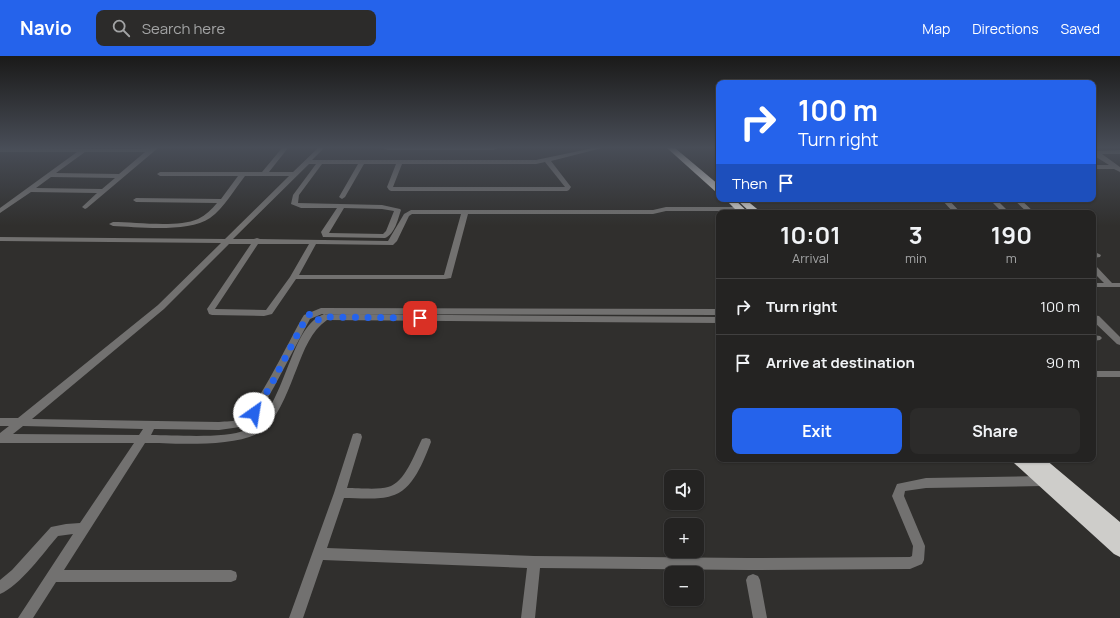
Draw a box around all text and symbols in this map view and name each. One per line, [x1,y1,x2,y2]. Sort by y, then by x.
search box [96,10,376,46]
text: Navio [20,15,72,41]
icon: search [110,17,132,39]
text: Search here [142,18,225,39]
text: Map [922,19,950,38]
text: Directions [972,19,1039,38]
text: Saved [1061,19,1100,38]
text: 100 m [798,91,878,129]
icon: right [732,96,784,148]
text: Turn right [798,127,879,151]
icon: arrive [775,172,797,194]
text: Then [732,173,767,194]
text: 10:01 [780,218,841,251]
text: 3 [909,218,923,251]
text: 190 [991,218,1032,251]
text: Arrival [792,249,829,267]
text: min [905,249,927,267]
text: m [1006,249,1017,267]
icon: right [732,296,754,318]
text: Turn right [766,296,837,317]
text: 100 m [1040,296,1080,317]
pin [403,301,437,335]
icon: arrive [409,307,431,329]
icon: arrive [732,352,754,374]
text: Arrive at destination [766,352,915,373]
text: 90 m [1046,352,1080,373]
position arrow [233,392,275,434]
button: Exit [732,408,902,454]
button: Share [910,408,1080,454]
map controls [664,470,704,606]
button: sound [664,470,704,510]
button: + [664,518,704,558]
button: − [664,566,704,606]

